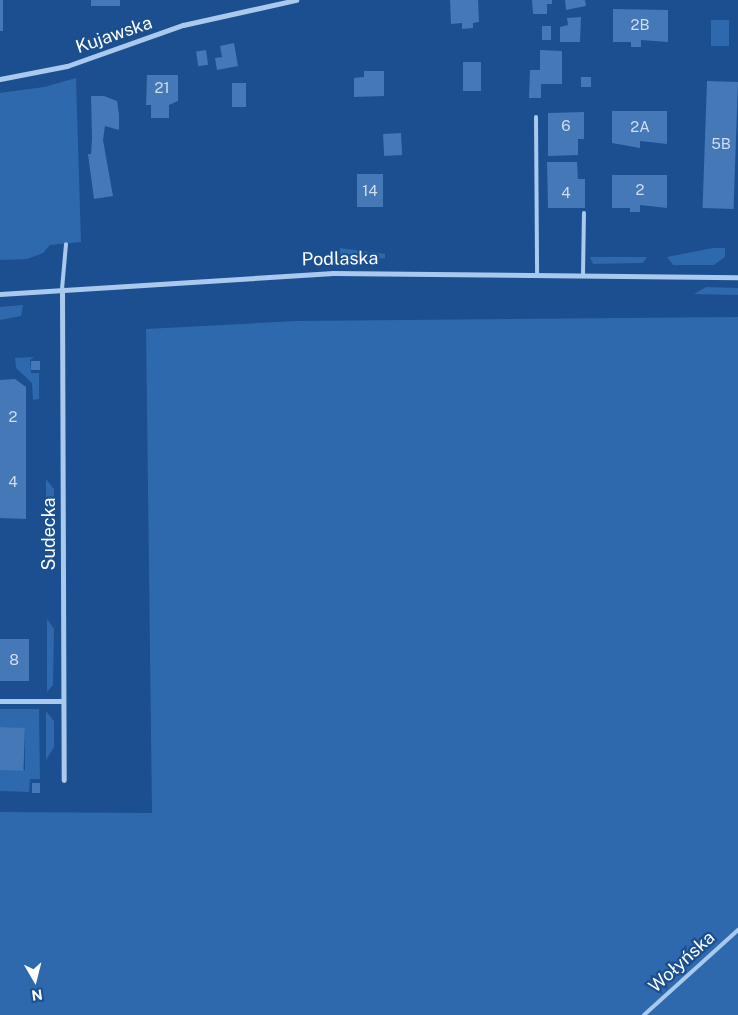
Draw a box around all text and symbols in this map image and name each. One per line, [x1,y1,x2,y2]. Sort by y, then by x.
street label: Kujawska [73,12,155,58]
house number: 2B [631,16,649,34]
house number: 21 [154,79,170,97]
house number: 6 [561,117,571,135]
house number: 2A [630,118,650,136]
house number: 5B [711,135,731,153]
house number: 2 [636,181,644,199]
house number: 14 [362,182,378,200]
house number: 4 [561,184,571,202]
street label: Podlaska [302,248,378,270]
house number: 2 [9,408,17,426]
house number: 4 [8,473,18,491]
street label: Sudecka [38,498,60,570]
house number: 8 [9,651,19,669]
street label: Wołyńska [645,927,719,997]
north arrow [10,955,60,1005]
text: N [31,986,44,1004]

